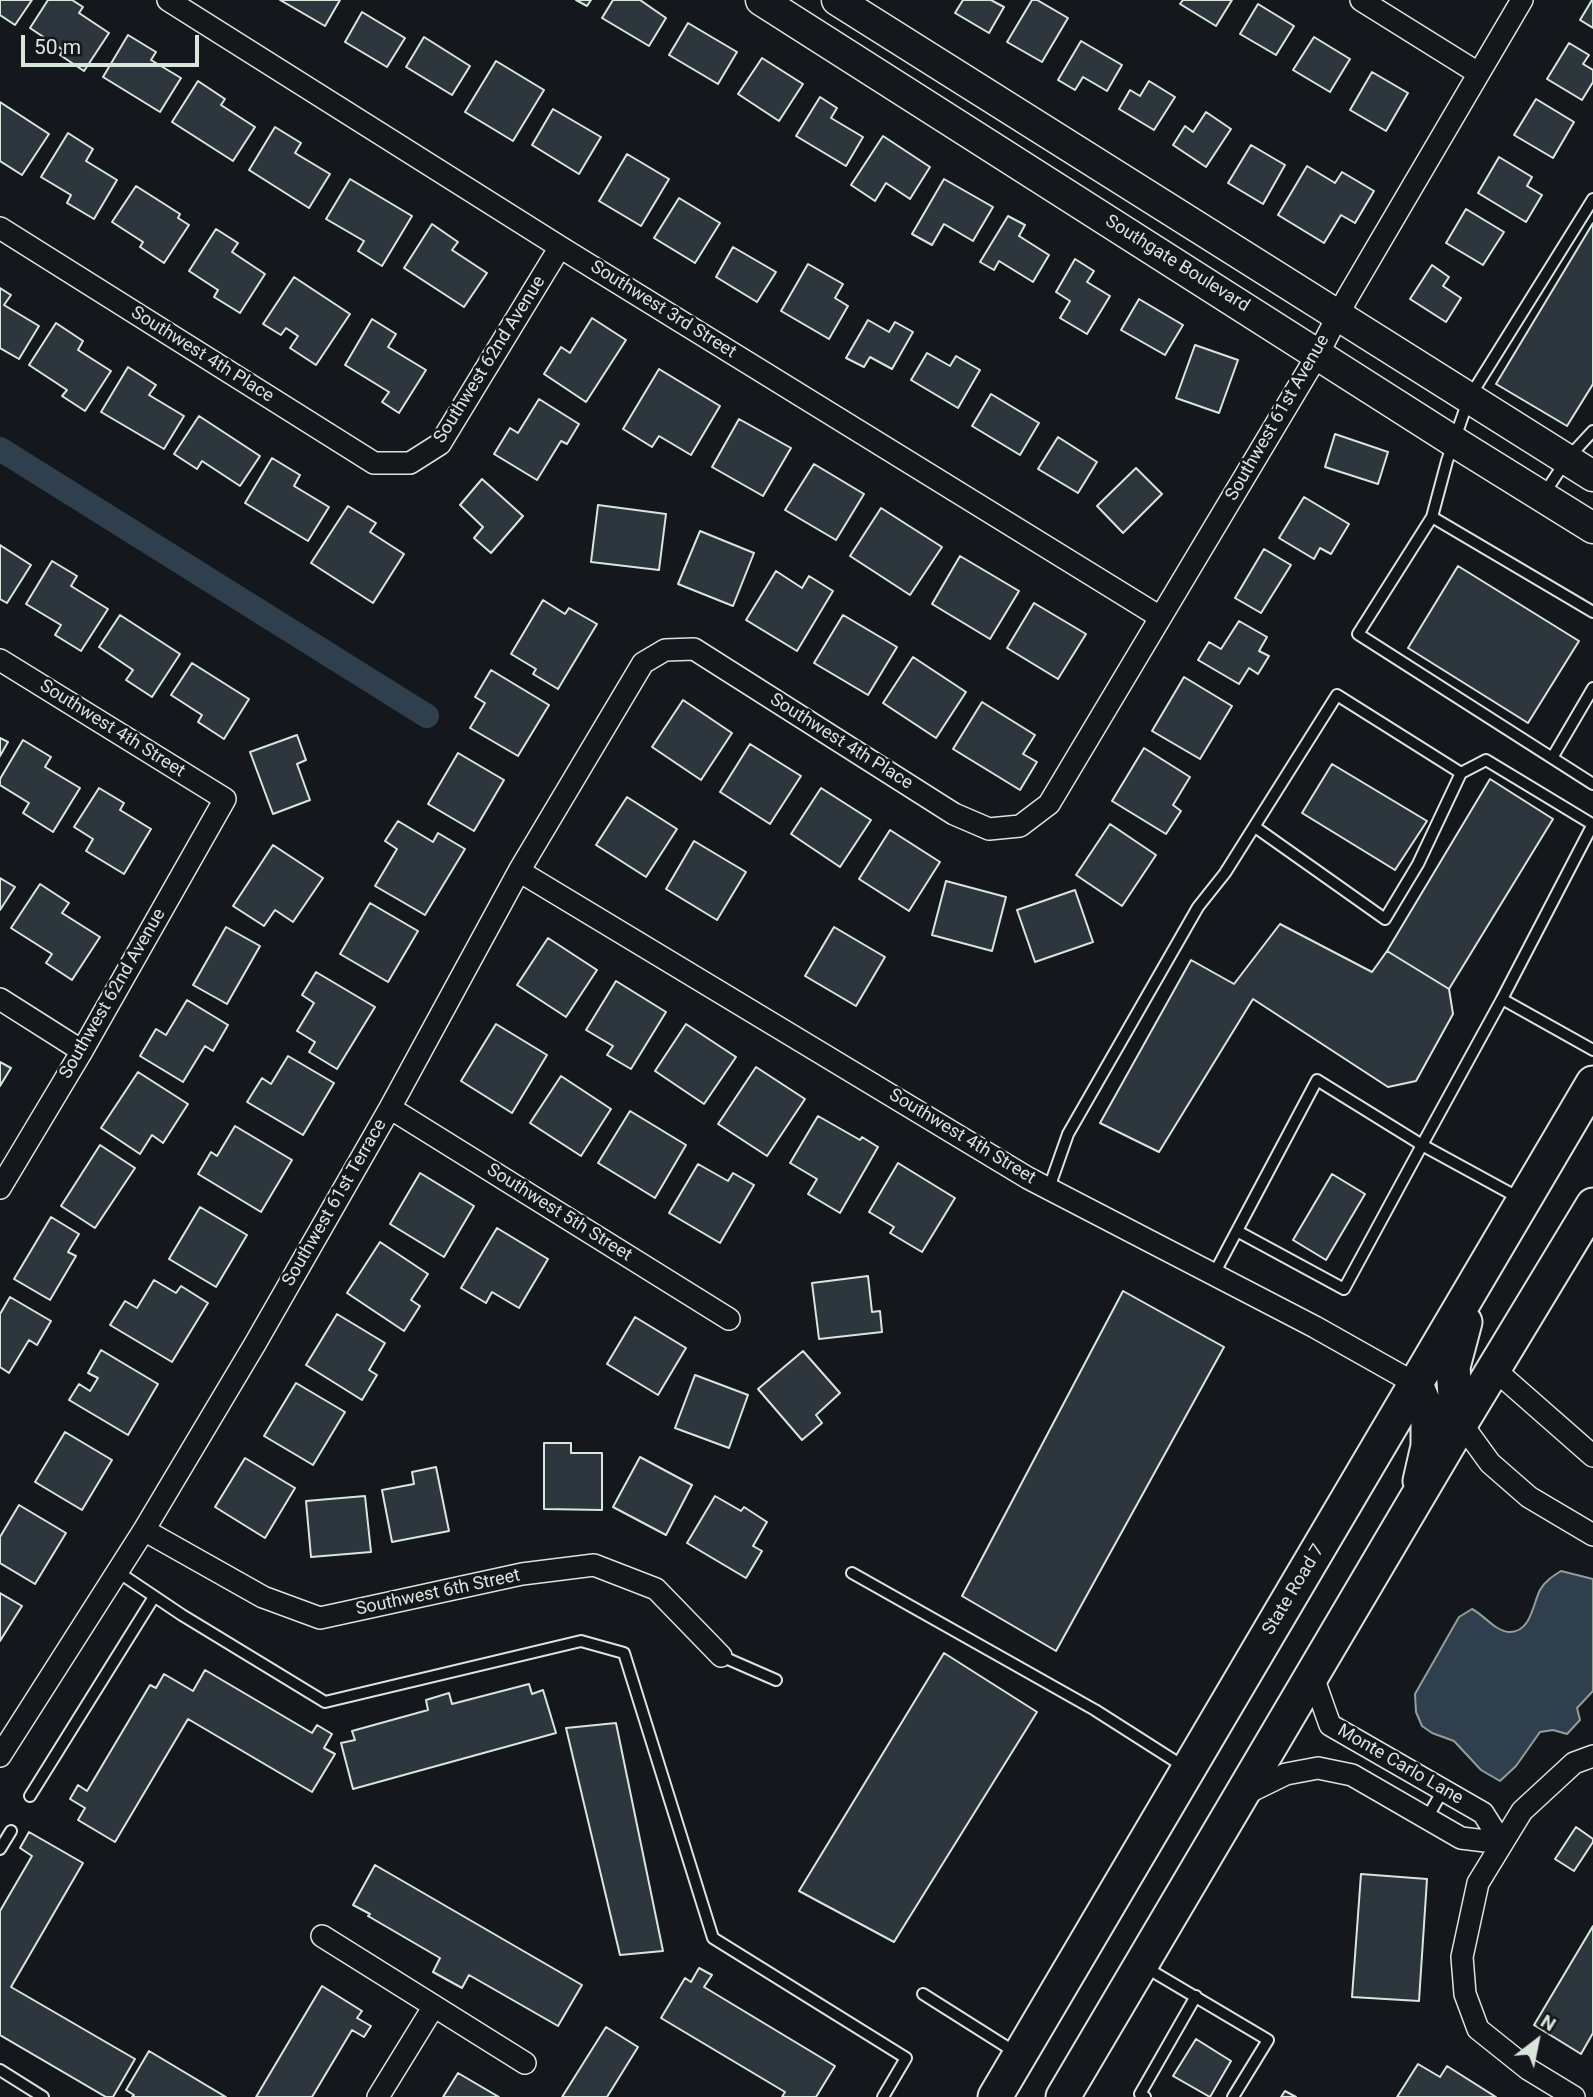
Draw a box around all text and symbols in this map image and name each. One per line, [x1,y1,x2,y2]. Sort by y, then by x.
scale bar [24,21,203,65]
text: 50 m [34,35,81,59]
street label: Southgate Boulevard [1101,211,1253,317]
street label: Southwest 3rd Street [586,256,740,364]
street label: Southwest 62nd Avenue [430,272,550,448]
street label: Southwest 4th Place [127,302,277,408]
street label: Southwest 61st Avenue [1222,331,1334,505]
street label: Southwest 4th Street [35,676,189,782]
street label: Southwest 4th Place [766,689,916,795]
street label: Southwest 62nd Avenue [55,905,171,1083]
street label: Southwest 4th Street [885,1085,1039,1189]
street label: Southwest 61st Terrace [278,1116,392,1290]
street label: Southwest 5th Street [482,1160,636,1266]
street label: State Road 7 [1258,1541,1330,1639]
street label: Southwest 6th Street [354,1565,522,1621]
street label: Monte Carlo Lane [1333,1720,1467,1810]
north arrow [1502,2006,1572,2076]
text: N [1537,2009,1560,2036]

